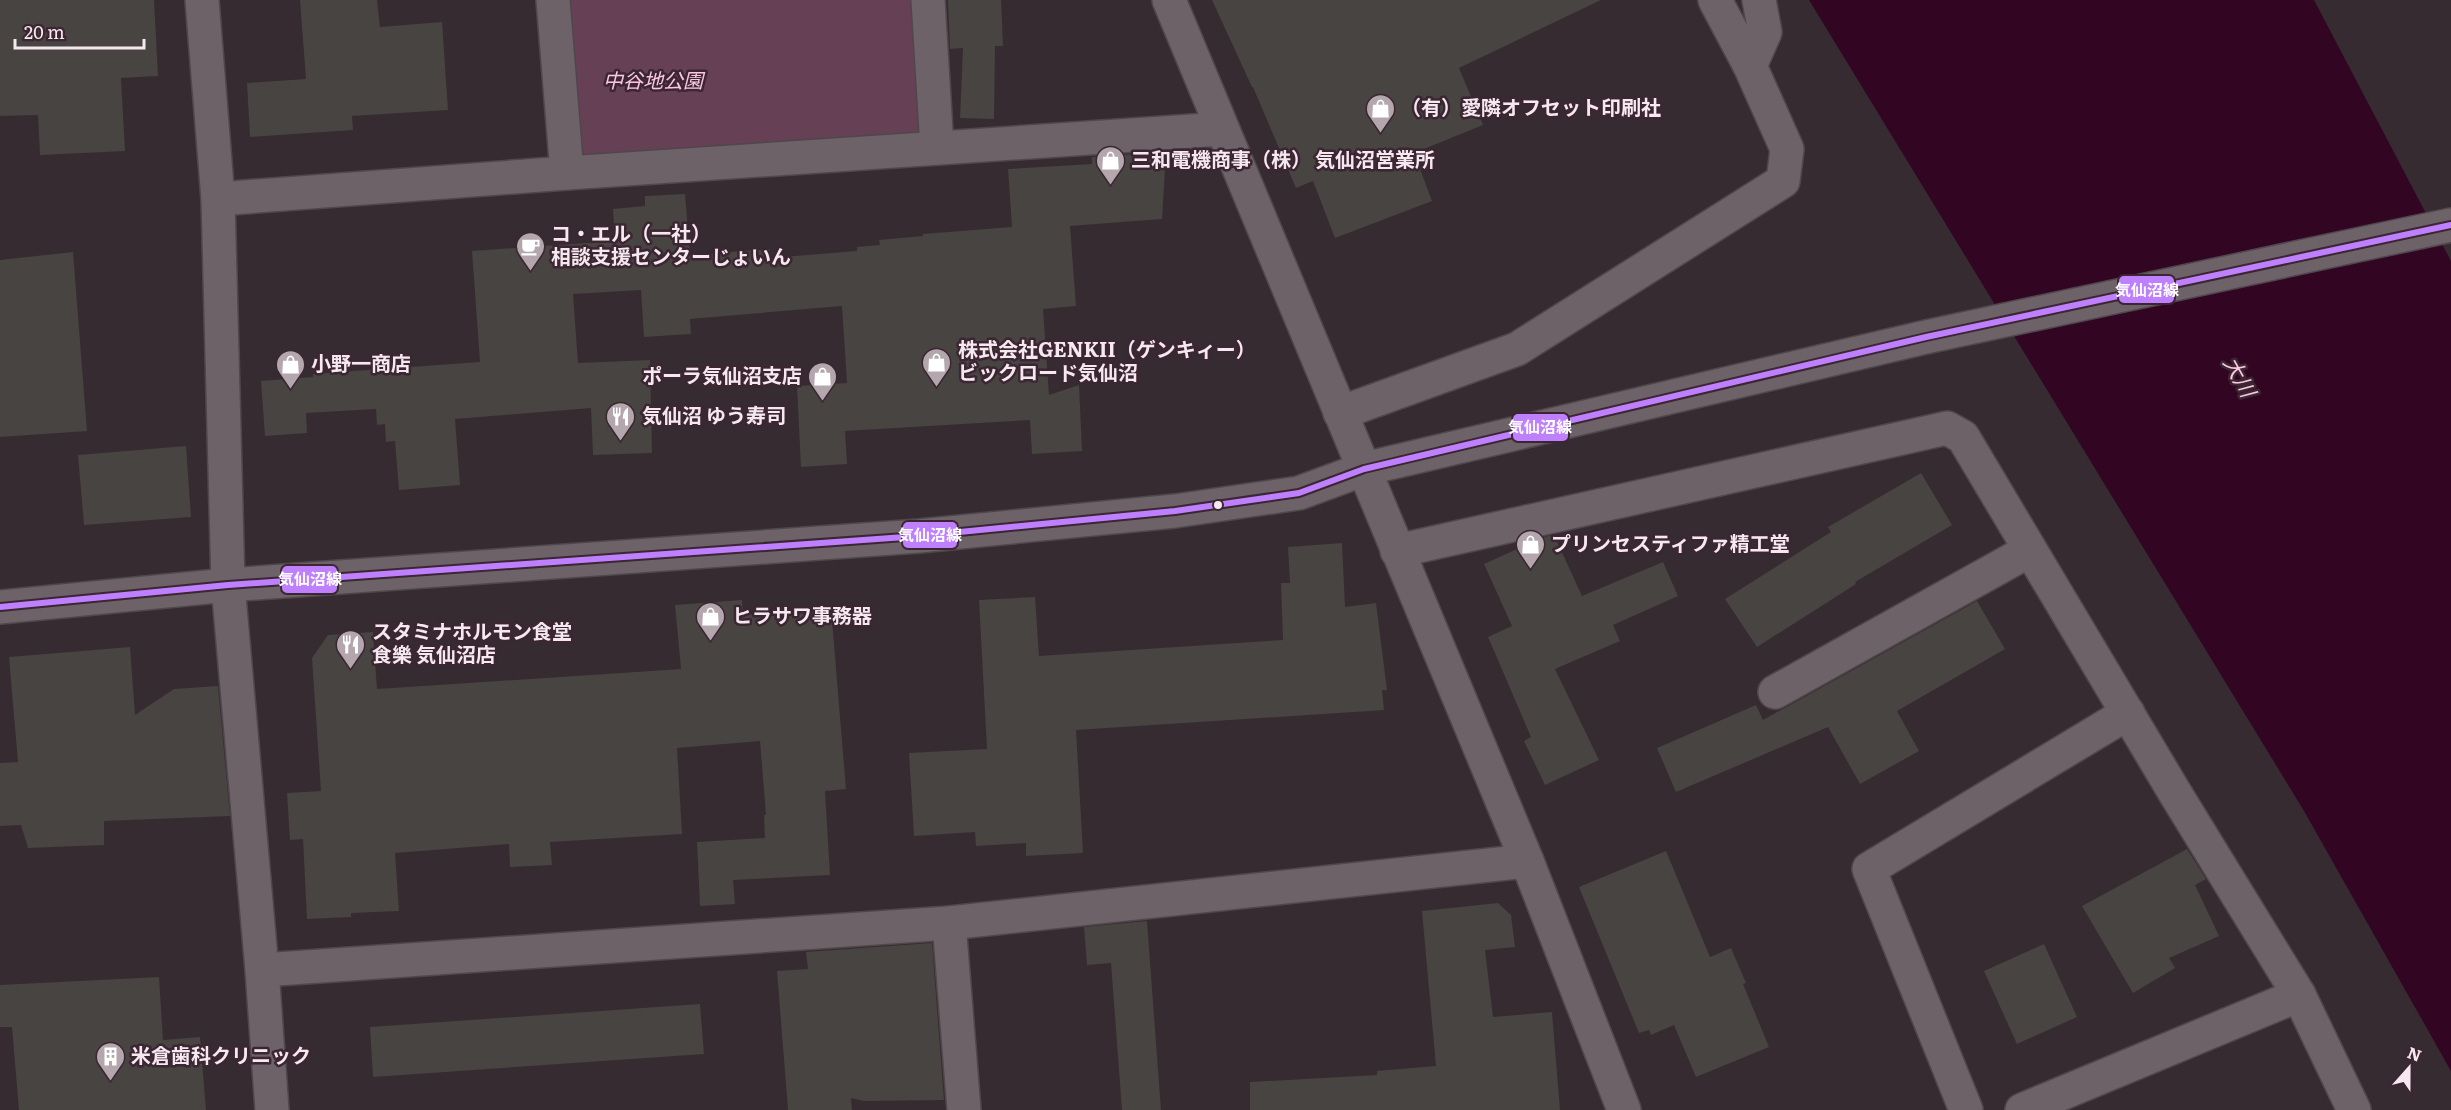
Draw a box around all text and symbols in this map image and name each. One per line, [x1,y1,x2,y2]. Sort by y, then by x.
scale bar [15,12,144,50]
text: 20 m [24,18,65,45]
park label: 中谷地公園 [603,64,706,94]
place label: （有）愛隣オフセット印刷社 [1401,91,1661,121]
shop icon: （有）愛隣オフセット印刷社 [1364,92,1396,134]
place label: 三和電機商事（株） 気仙沼営業所 [1131,143,1435,173]
shop icon: 三和電機商事（株） 気仙沼営業所 [1094,144,1126,186]
place label: コ・エル（一社） 相談支援センターじょいん [551,217,791,270]
cafe icon: コ・エル（一社） 相談支援センターじょいん [514,230,546,272]
line badge: 気仙沼線 [2118,275,2175,304]
text: 気仙沼線 [2115,277,2179,301]
place label: 株式会社GENKII（ゲンキィー） ビックロード気仙沼 [958,333,1256,386]
shop icon: 株式会社GENKII（ゲンキィー） ビックロード気仙沼 [921,346,953,388]
place label: 小野一商店 [311,347,411,377]
shop icon: 小野一商店 [274,348,306,390]
water label: 大川 [2217,350,2266,403]
place label: ポーラ気仙沼支店 [642,359,802,389]
shop icon: ポーラ気仙沼支店 [807,360,839,402]
place label: 気仙沼 ゆう寿司 [642,399,786,429]
restaurant icon: 気仙沼 ゆう寿司 [605,400,637,442]
line badge: 気仙沼線 [1512,413,1569,442]
text: 気仙沼線 [1508,414,1572,438]
unlabelled marker [1212,499,1224,511]
line badge: 気仙沼線 [902,521,958,549]
text: 気仙沼線 [898,522,962,546]
place label: プリンセスティファ精工堂 [1551,527,1790,557]
shop icon: プリンセスティファ精工堂 [1514,528,1546,570]
line badge: 気仙沼線 [281,565,338,594]
text: 気仙沼線 [278,566,342,590]
place label: ヒラサワ事務器 [732,599,872,629]
shop icon: ヒラサワ事務器 [695,600,727,642]
place label: スタミナホルモン食堂 食樂 気仙沼店 [372,615,572,668]
restaurant icon: スタミナホルモン食堂 食樂 気仙沼店 [335,628,367,670]
north arrow [2379,1038,2439,1098]
place label: 米倉歯科クリニック [131,1039,311,1069]
text: N [2404,1039,2425,1067]
building icon: 米倉歯科クリニック [94,1040,126,1082]

